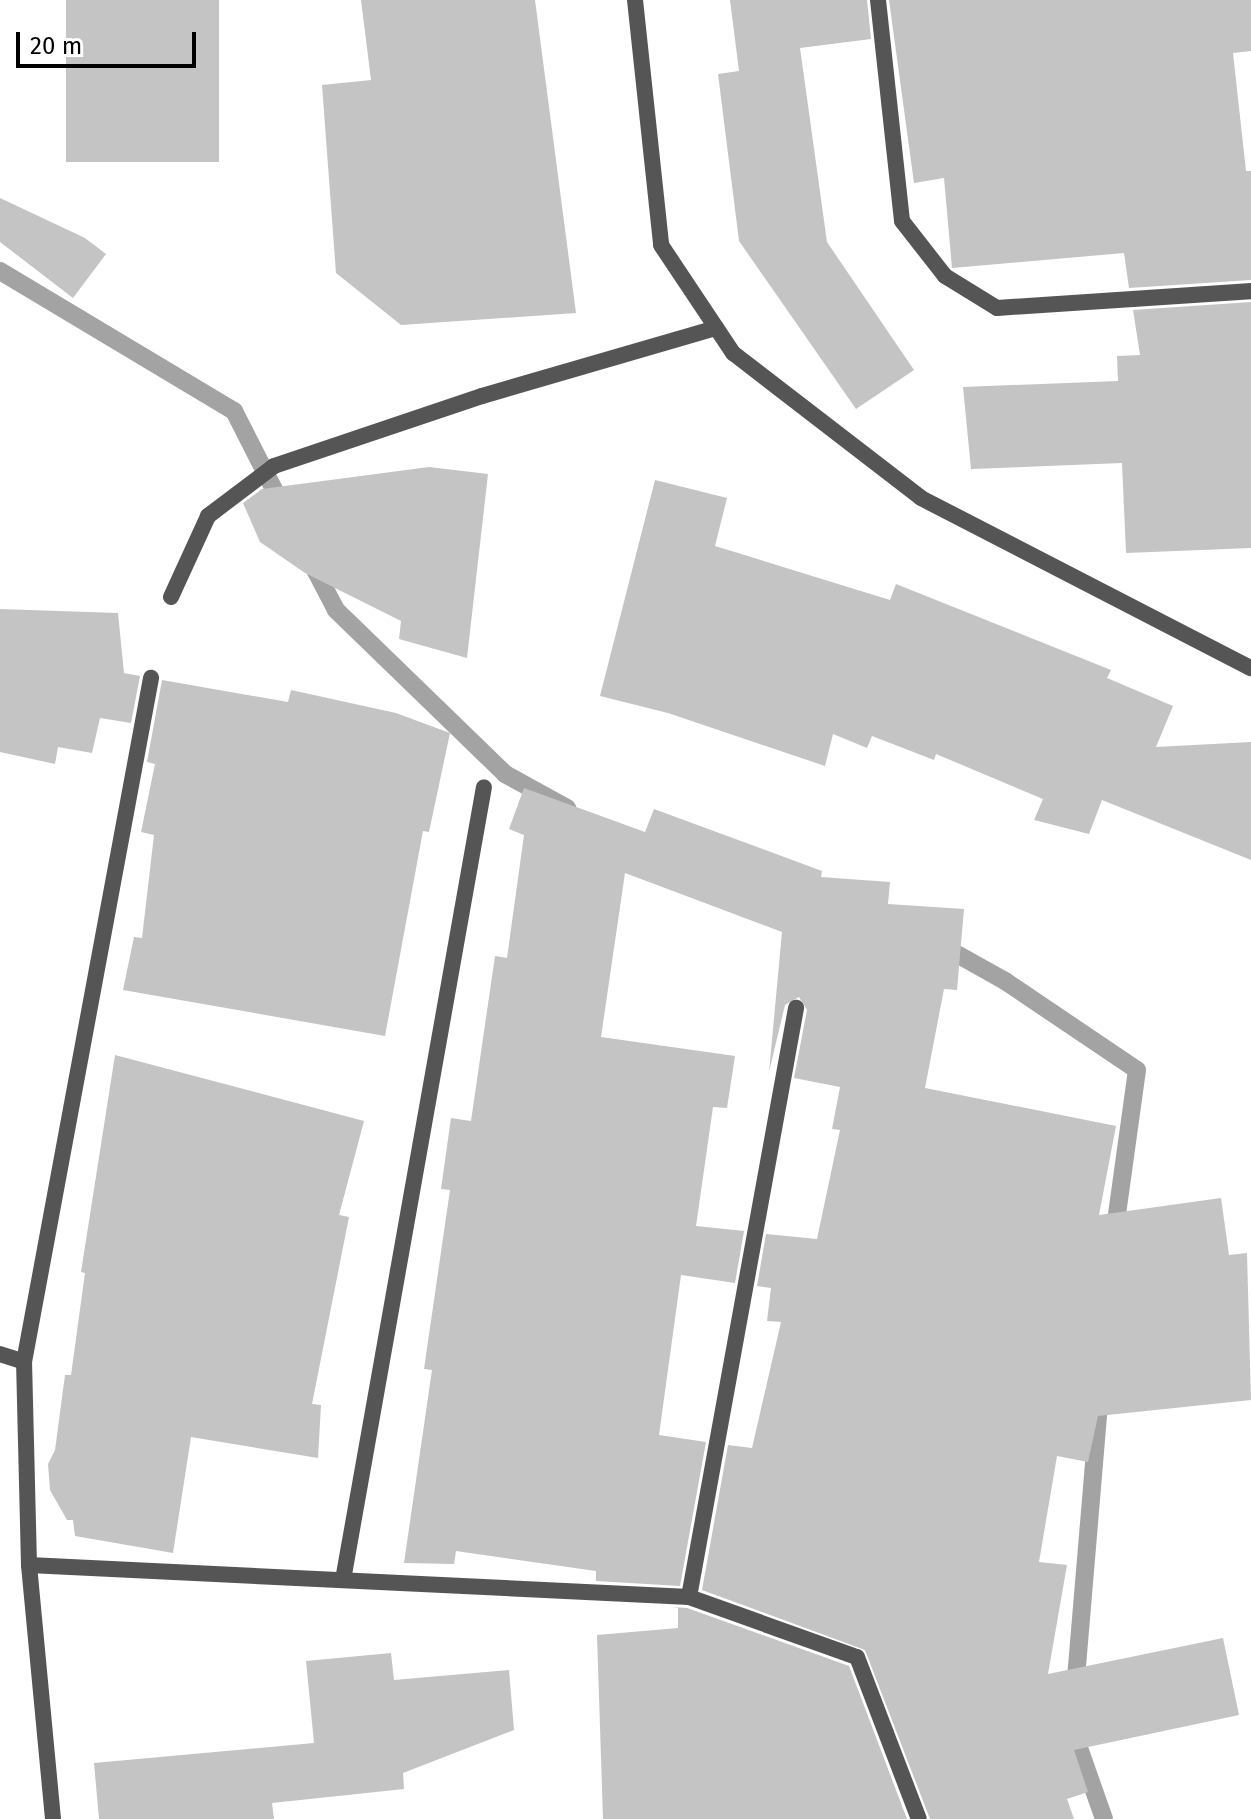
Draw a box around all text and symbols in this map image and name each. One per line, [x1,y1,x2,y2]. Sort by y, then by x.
scale bar [20,16,200,66]
text: 20 m [30,32,82,60]

